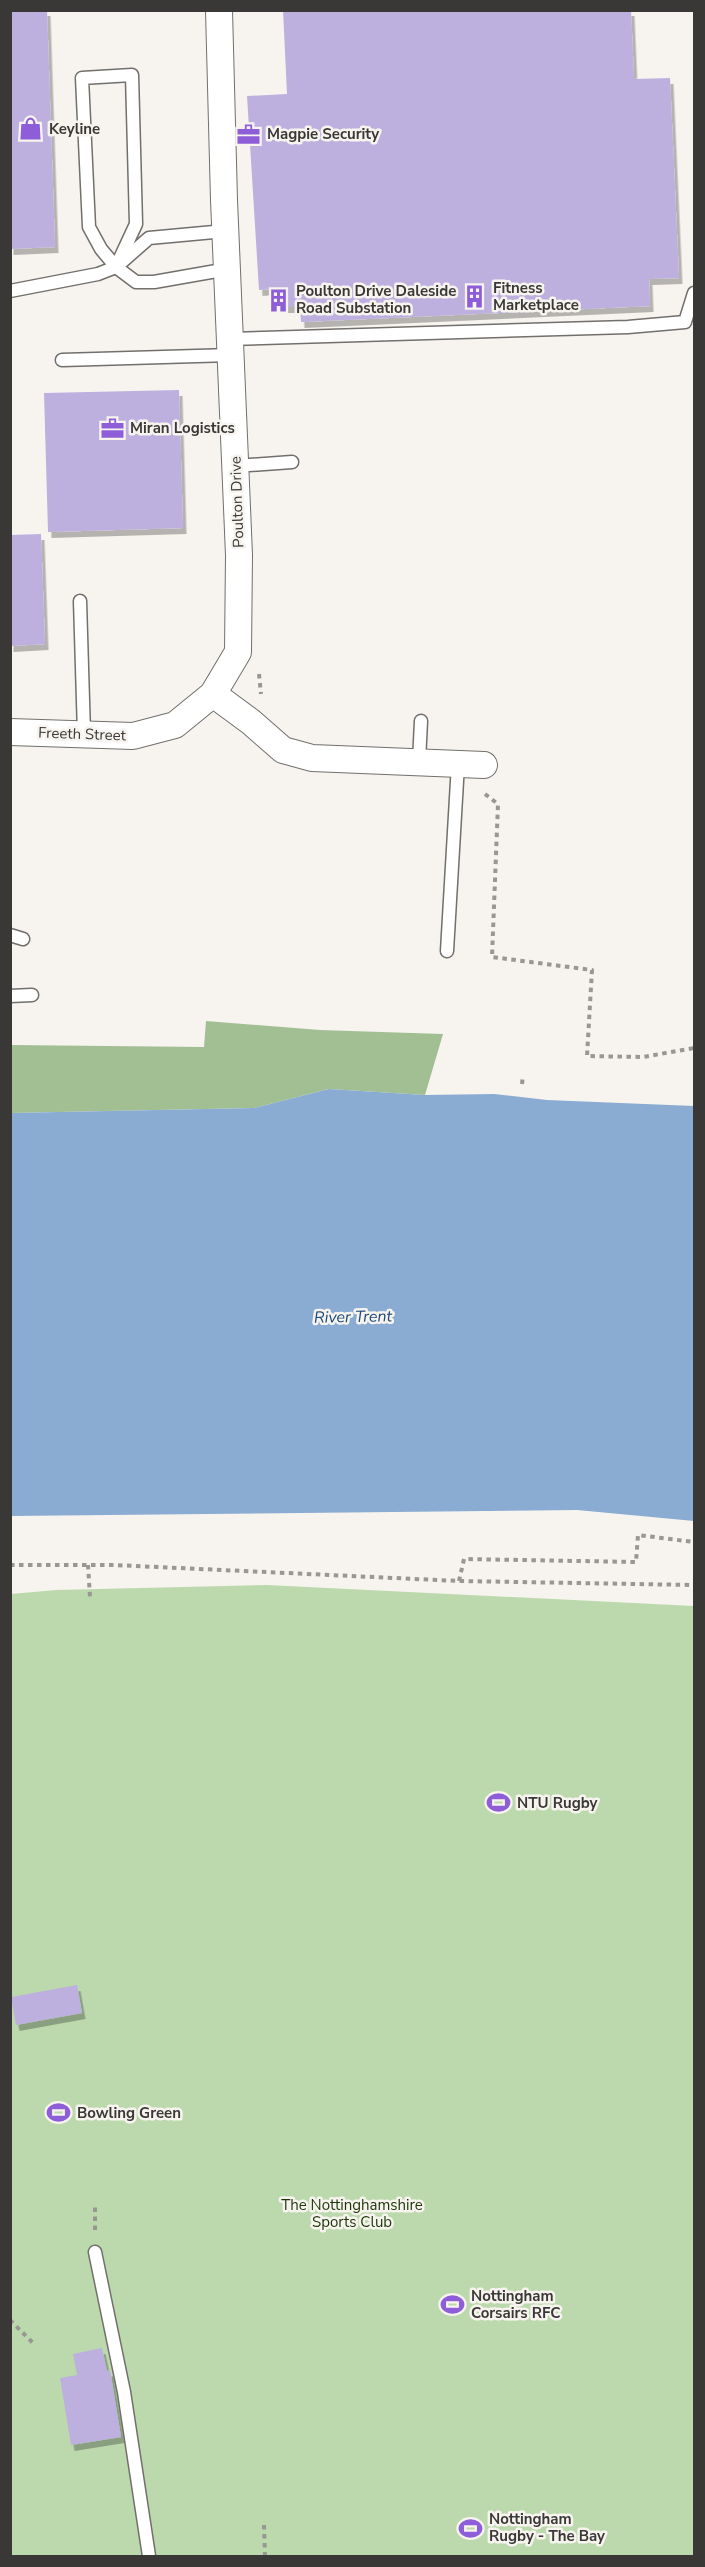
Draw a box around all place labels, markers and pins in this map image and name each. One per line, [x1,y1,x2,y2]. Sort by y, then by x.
shop icon: Keyline [18,116,44,142]
place label: Keyline [49,119,100,139]
office icon: Magpie Security [236,121,262,147]
place label: Magpie Security [267,124,379,144]
place label: Fitness Marketplace [493,278,579,315]
place label: Poulton Drive Daleside Road Substation [296,281,456,318]
building icon: Fitness Marketplace [462,284,488,310]
building icon: Poulton Drive Daleside Road Substation [265,287,291,313]
office icon: Miran Logistics [99,415,125,441]
place label: Miran Logistics [130,418,235,438]
sports icon: NTU Rugby [486,1790,512,1816]
place label: NTU Rugby [517,1793,598,1813]
sports icon: Bowling Green [46,2100,72,2126]
place label: Bowling Green [77,2103,181,2123]
place label: Nottingham Corsairs RFC [471,2286,560,2323]
sports icon: Nottingham Corsairs RFC [440,2292,466,2318]
place label: Nottingham Rugby - The Bay [489,2509,605,2546]
sports icon: Nottingham Rugby - The Bay [458,2515,484,2541]

